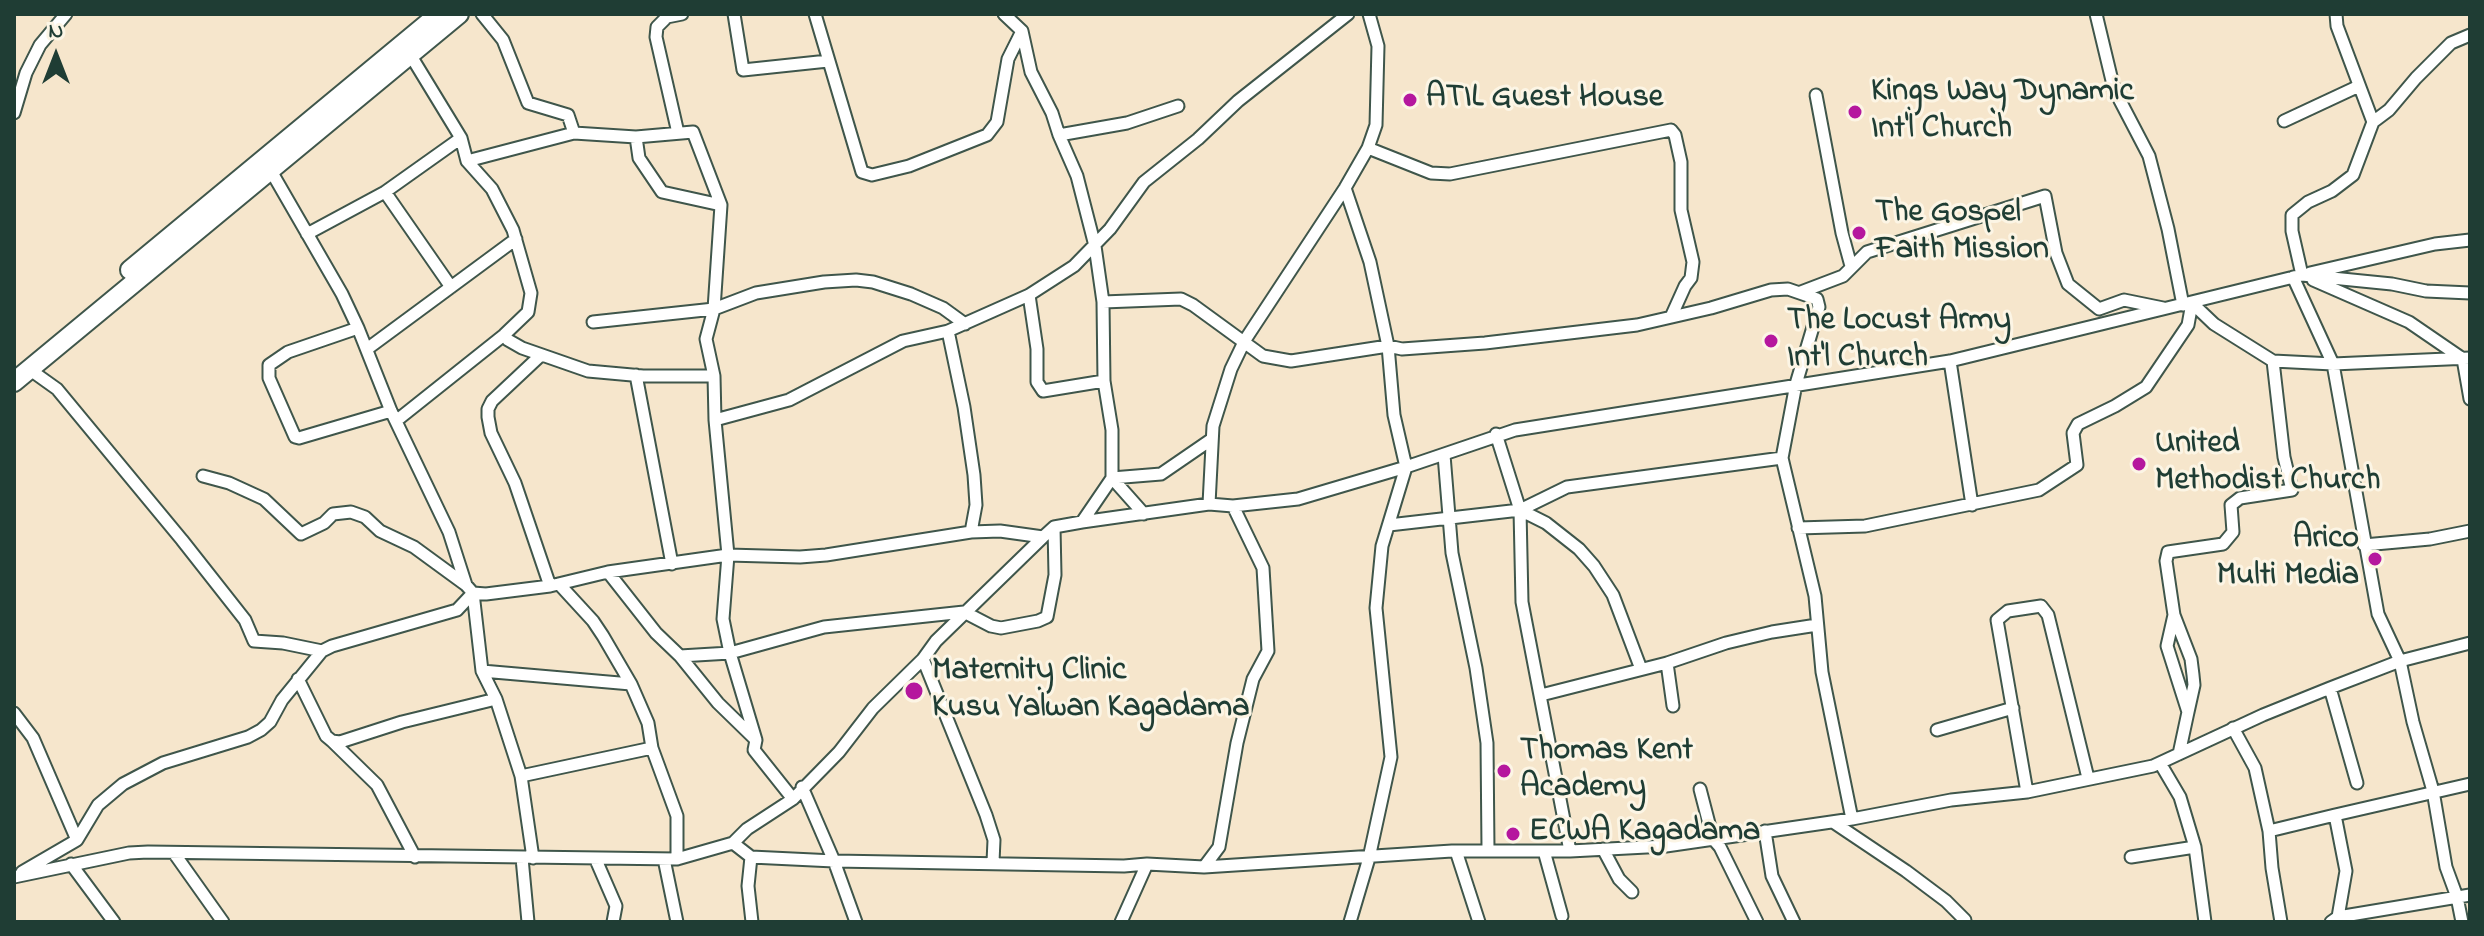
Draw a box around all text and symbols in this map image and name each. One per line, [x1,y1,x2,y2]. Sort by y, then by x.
north arrow [16,16,96,96]
text: N [49,16,63,48]
place label: Kings Way Dynamic Int'l Church [1871,75,2134,150]
place label: ATIL Guest House [1426,81,1663,119]
marker: ATIL Guest House [1401,91,1419,109]
marker: Kings Way Dynamic Int'l Church [1846,103,1864,121]
place label: The Gospel Faith Mission [1875,196,2049,271]
marker: The Gospel Faith Mission [1850,224,1868,242]
place label: The Locust Army Int'l Church [1787,304,2011,379]
marker: The Locust Army Int'l Church [1762,332,1780,350]
place label: United Methodist Church [2155,427,2380,502]
marker: United Methodist Church [2130,455,2148,473]
place label: Arico Multi Media [2217,522,2359,597]
marker: Arico Multi Media [2366,550,2384,568]
place label: Maternity Clinic Kusu Yalwan Kagadama [932,654,1249,729]
marker: Maternity Clinic Kusu Yalwan Kagadama [903,680,925,702]
place label: Thomas Kent Academy [1520,734,1693,809]
marker: Thomas Kent Academy [1495,762,1513,780]
place label: ECWA Kagadama [1529,815,1760,853]
marker: ECWA Kagadama [1504,825,1522,843]

